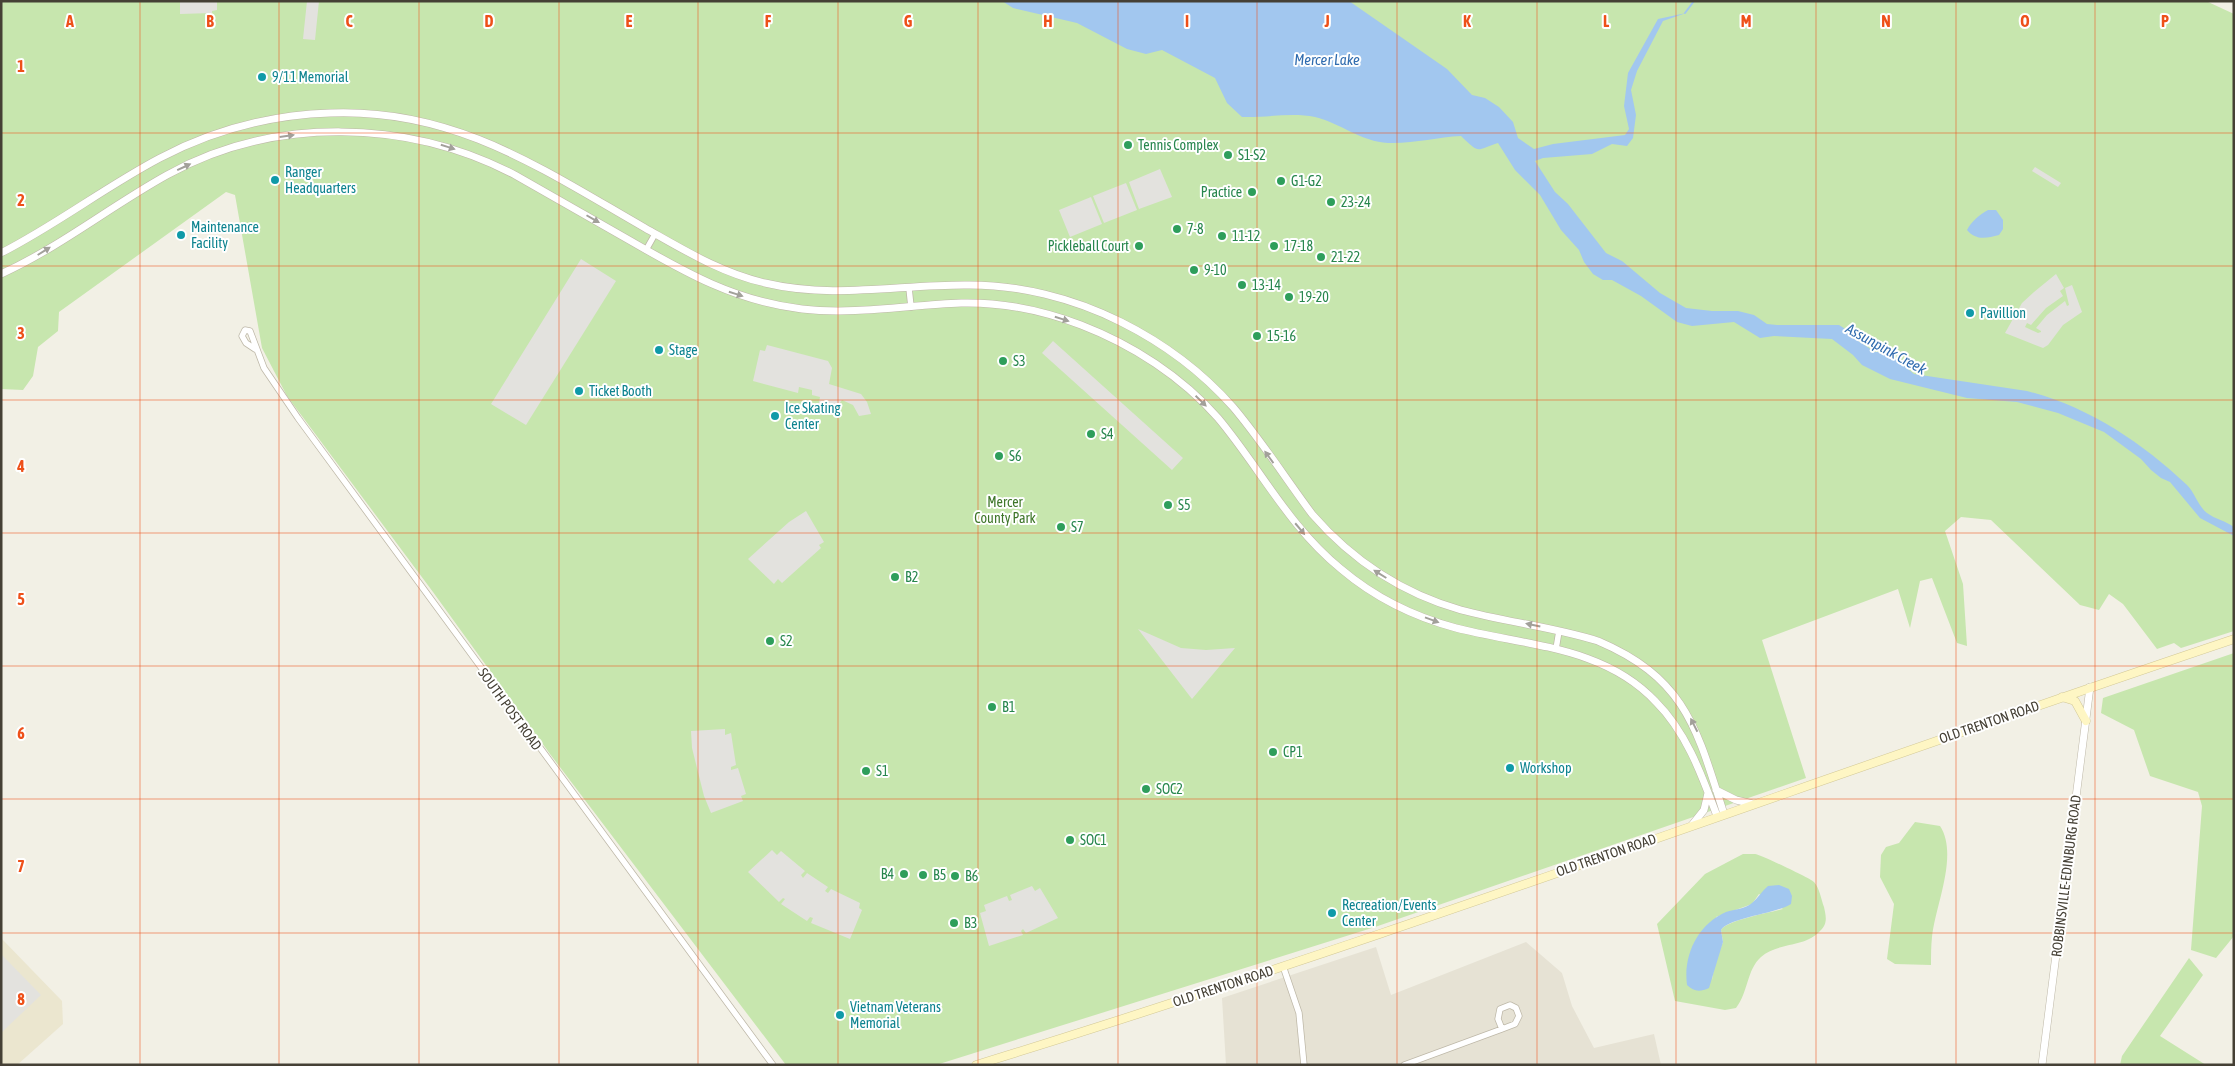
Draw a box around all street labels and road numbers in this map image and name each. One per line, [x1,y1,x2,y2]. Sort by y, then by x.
street label: SOUTH POST ROAD [475,665,545,753]
street label: OLD TRENTON ROAD [1937,697,2041,747]
street label: ROBBINSVILLE-EDINBURG ROAD [2048,794,2084,958]
street label: OLD TRENTON ROAD [1554,830,1658,880]
street label: OLD TRENTON ROAD [1171,962,1275,1010]

